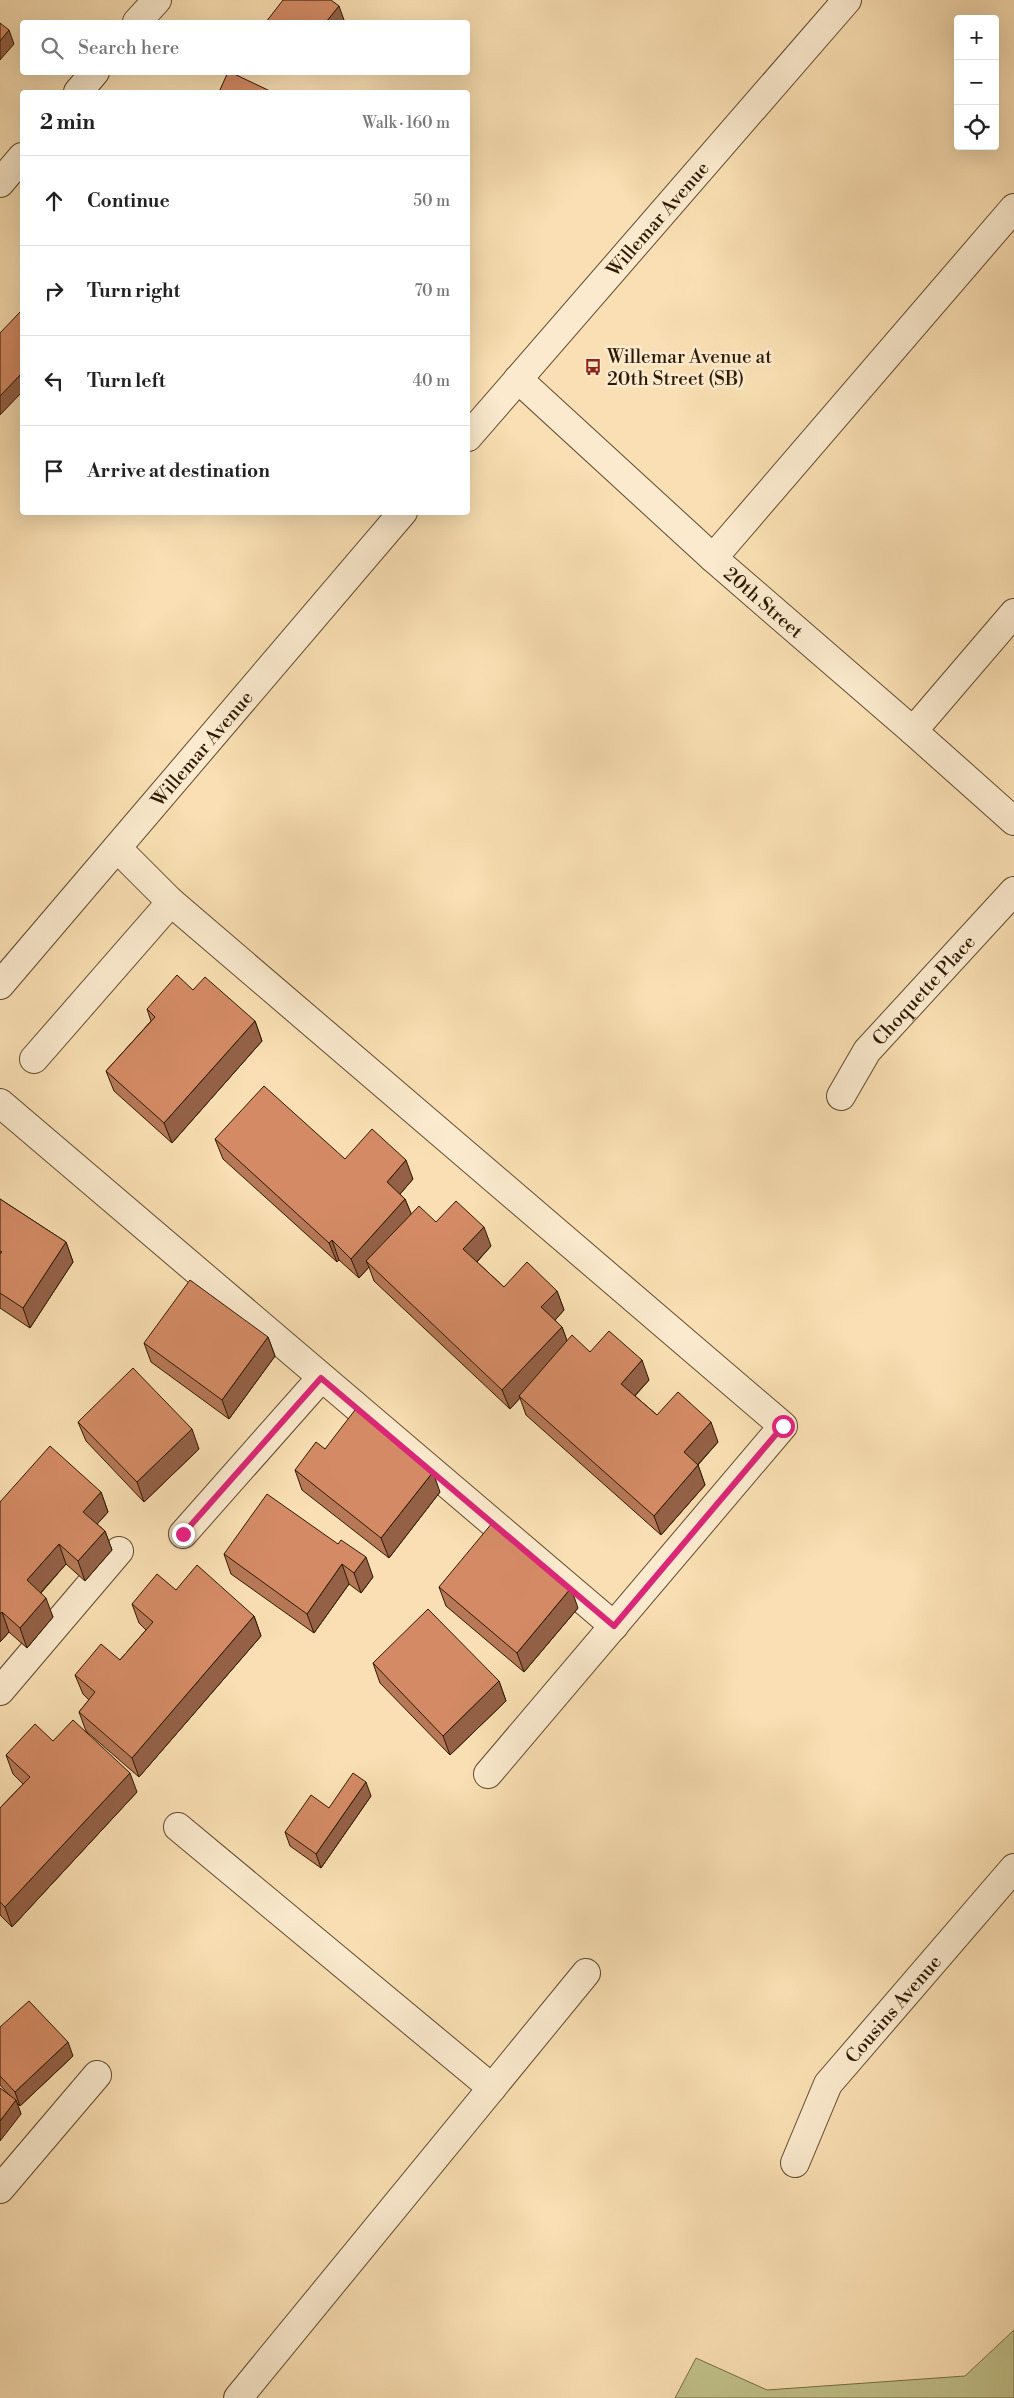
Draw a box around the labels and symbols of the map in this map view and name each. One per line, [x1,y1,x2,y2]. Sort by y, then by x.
street label: Willemar Avenue [601,157,715,283]
place label: Willemar Avenue at 20th Street (SB) [606,345,772,391]
bus stop icon: Willemar Avenue at 20th Street (SB) [583,357,603,377]
street label: 20th Street [719,562,808,644]
street label: Willemar Avenue [146,686,259,813]
street label: Choquette Place [867,930,981,1051]
route start [772,1415,795,1438]
route end [172,1523,195,1546]
street label: Cousins Avenue [840,1950,947,2068]

